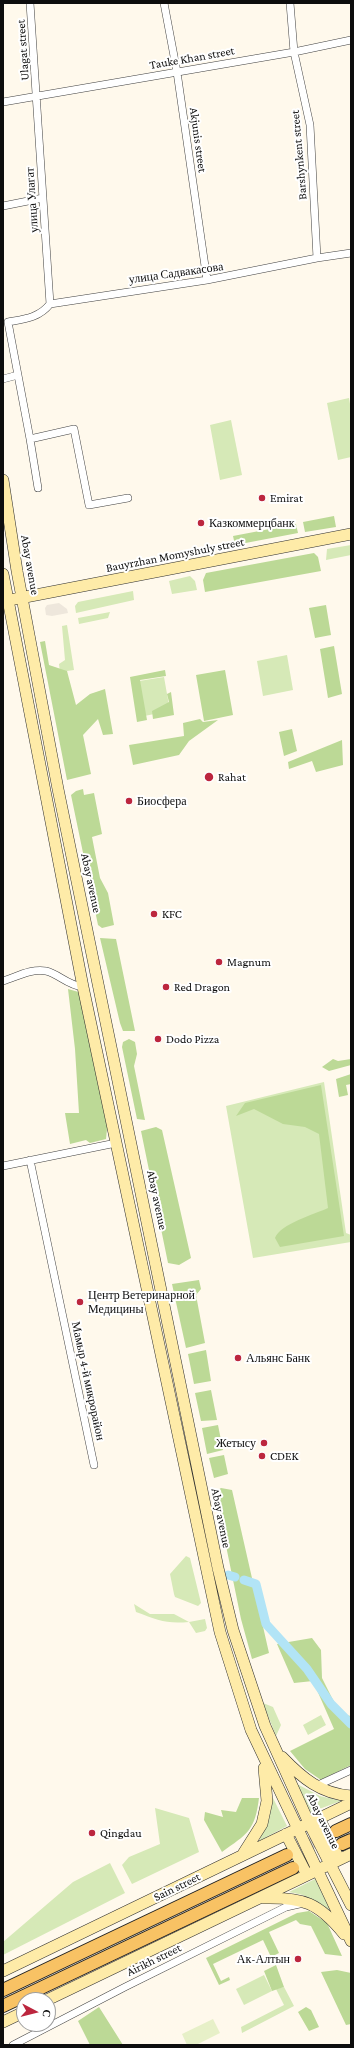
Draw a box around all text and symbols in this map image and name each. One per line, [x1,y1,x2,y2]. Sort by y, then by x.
street label: Ulagat street [14,19,32,81]
street label: Tauke Khan street [148,43,236,73]
street label: Akjunis street [186,107,210,173]
street label: Barshynkent street [288,109,310,201]
street label: улица Улагат [23,167,41,233]
street label: улица Садвакасова [128,259,224,287]
place label: Emirat [270,491,303,505]
marker: Emirat [257,493,267,503]
place label: Казкоммерцбанк [209,516,295,530]
marker: Казкоммерцбанк [196,518,206,528]
street label: Abay avenue [18,534,42,596]
street label: Bauyrzhan Momyshuly street [105,535,245,575]
place label: Rahat [218,770,246,784]
marker: Rahat [203,771,215,783]
place label: Биосфера [137,794,187,808]
marker: Биосфера [124,796,134,806]
street label: Abay avenue [78,852,104,914]
place label: KFC [162,907,182,921]
marker: KFC [149,909,159,919]
place label: Magnum [227,955,271,969]
marker: Magnum [214,957,224,967]
place label: Red Dragon [174,980,230,994]
marker: Red Dragon [161,982,171,992]
place label: Dodo Pizza [166,1032,219,1046]
marker: Dodo Pizza [153,1034,163,1044]
street label: Abay avenue [144,1169,170,1231]
place label: Центр Ветеринарной Медицины [88,1288,195,1316]
marker: Центр Ветеринарной Медицины [75,1297,85,1307]
street label: Мамыр 4-й микрорайон [68,1320,108,1442]
place label: Альянс Банк [246,1351,310,1365]
marker: Альянс Банк [233,1353,243,1363]
place label: Жетысу [216,1436,256,1450]
marker: Жетысу [259,1438,269,1448]
place label: CDEK [270,1449,298,1463]
marker: CDEK [257,1451,267,1461]
street label: Abay avenue [208,1487,234,1549]
street label: Abay avenue [303,1791,343,1851]
place label: Qingdau [100,1826,142,1840]
marker: Qingdau [87,1828,97,1838]
street label: Sain street [151,1870,203,1904]
street label: Airikh street [124,1941,184,1979]
place label: Ак-Алтын [237,1952,290,1966]
marker: Ак-Алтын [293,1954,303,1964]
north arrow [16,1992,56,2032]
text: С [40,2009,53,2018]

